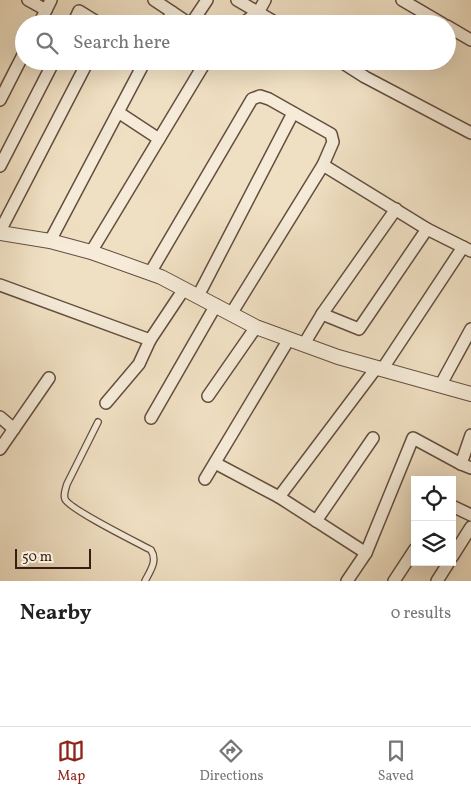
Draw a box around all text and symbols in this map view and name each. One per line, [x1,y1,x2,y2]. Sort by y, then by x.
search box [15,15,456,70]
icon: search [33,29,61,57]
text: Search here [73,30,170,56]
map controls [411,476,456,566]
button: locate [411,476,456,521]
button: layers [411,521,456,566]
scale bar [15,546,91,569]
text: 50 m [22,548,52,567]
text: Nearby [20,599,91,628]
text: 0 results [391,603,451,625]
tab: Map [57,737,85,786]
tab: Directions [199,737,264,786]
tab: Saved [378,737,414,786]

